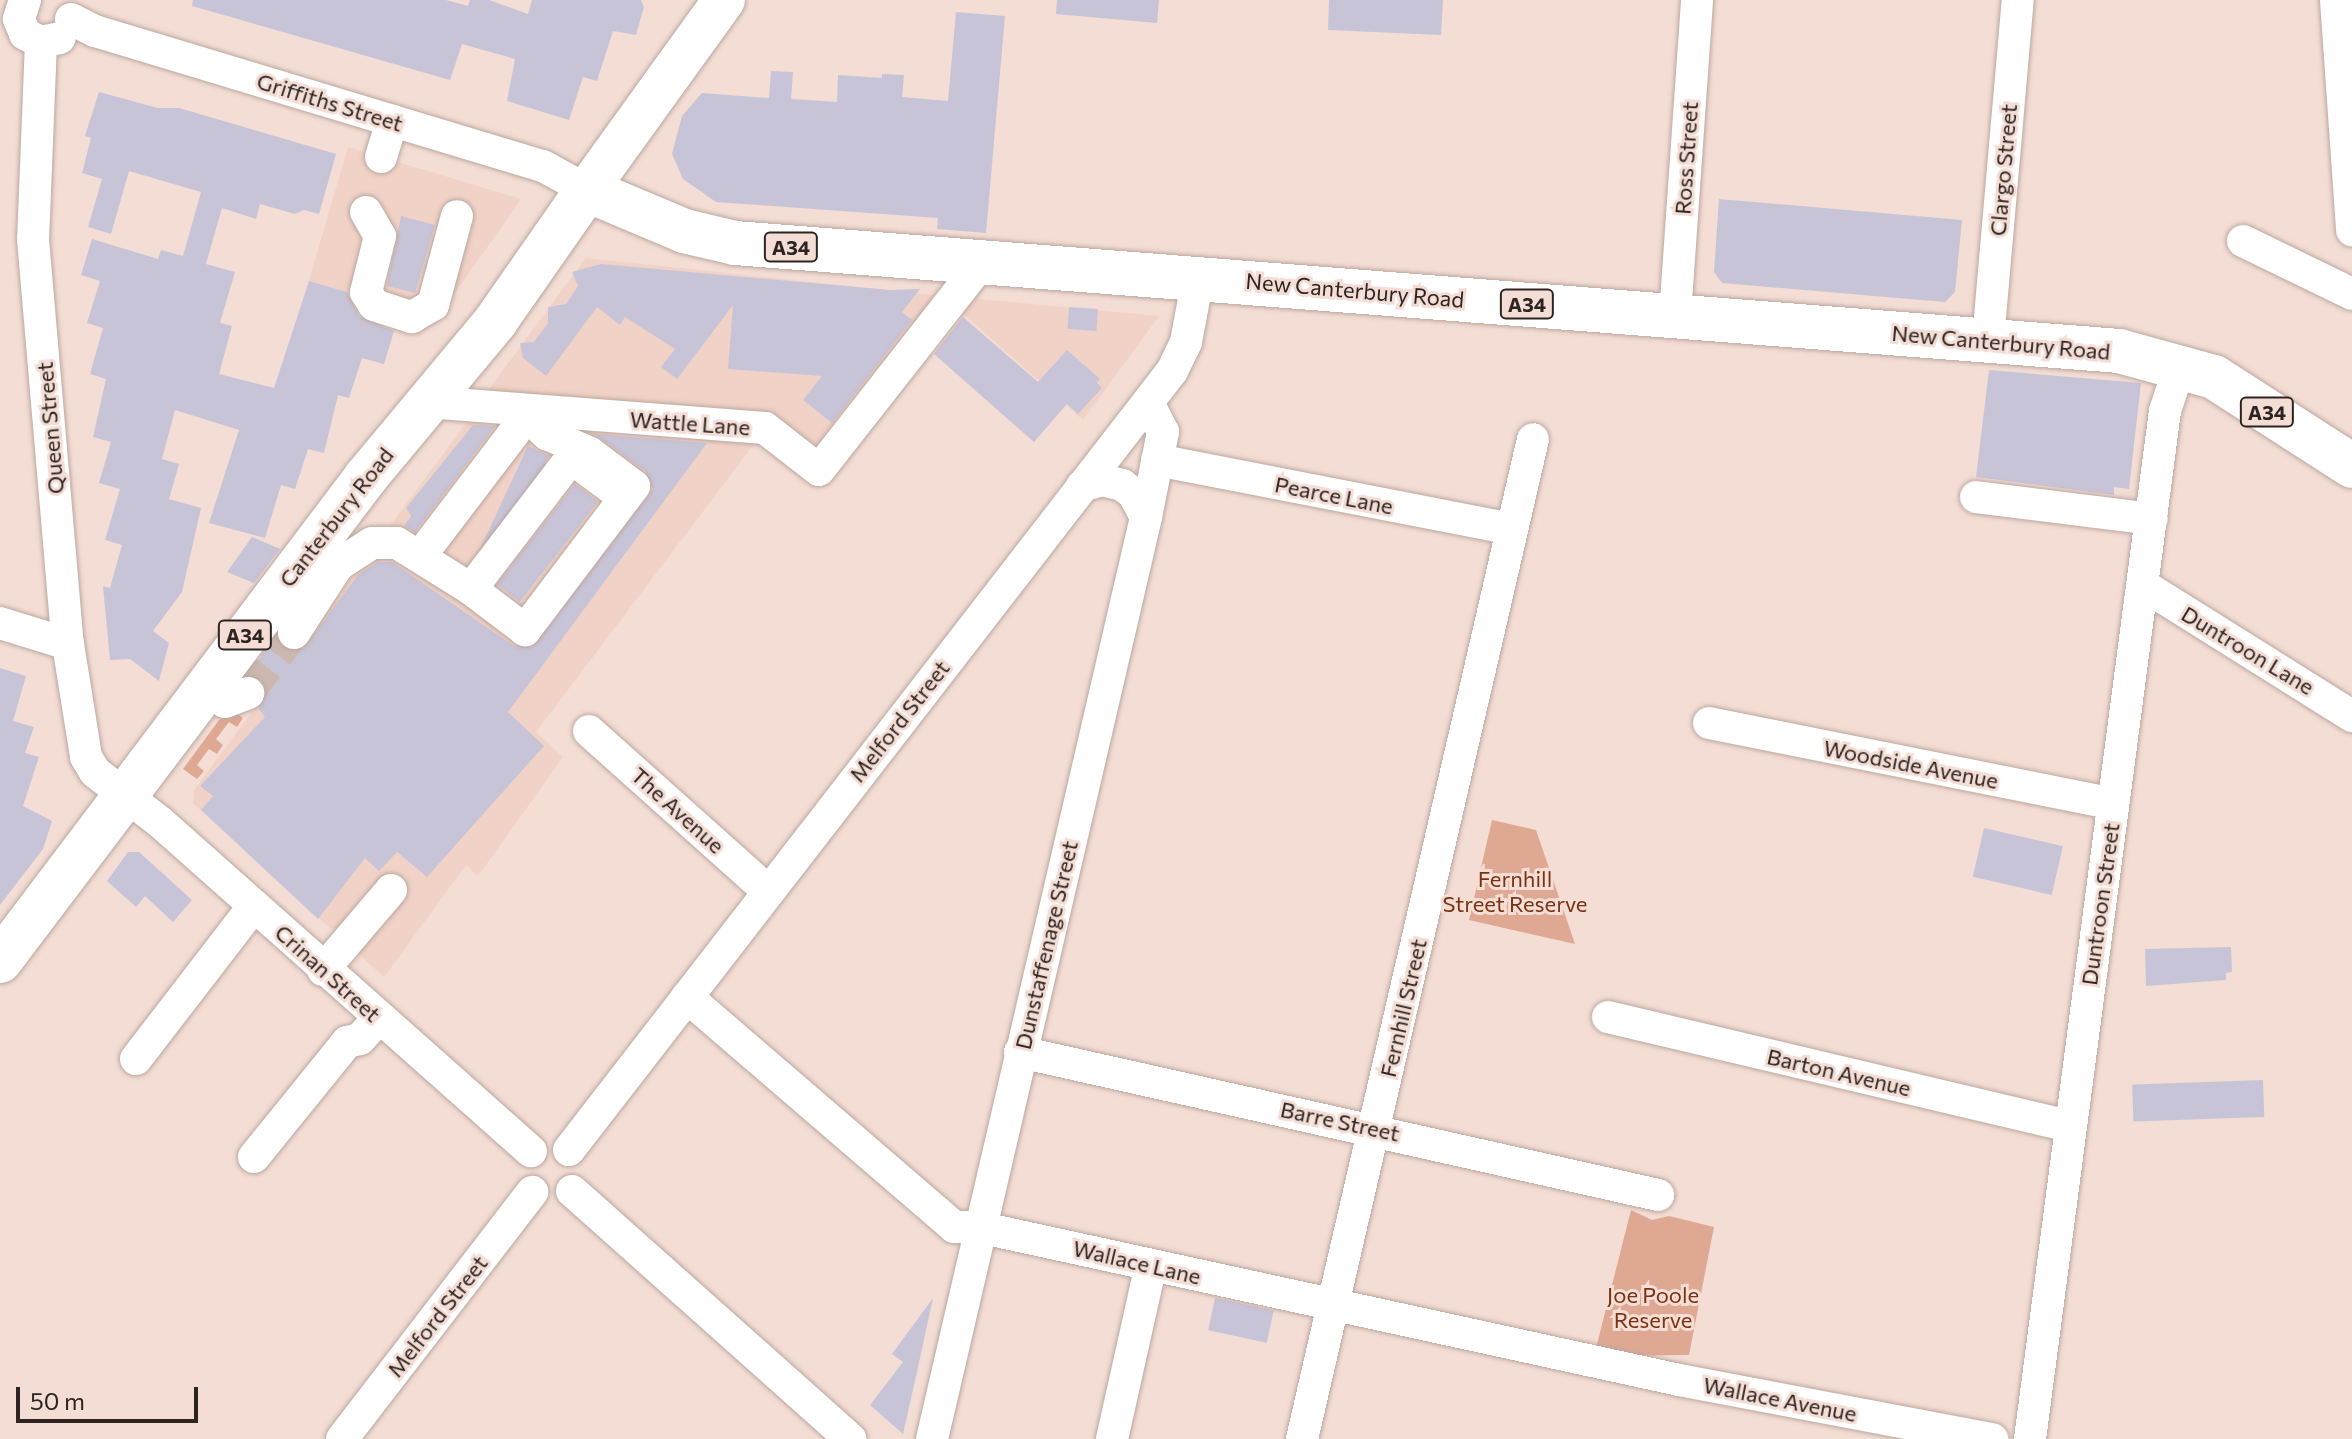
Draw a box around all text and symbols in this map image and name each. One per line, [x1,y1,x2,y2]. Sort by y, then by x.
street label: Griffiths Street [254,67,406,137]
street label: Ross Street [1669,101,1703,215]
street label: Clargo Street [1984,103,2022,237]
road number: A34 [763,231,819,263]
street label: New Canterbury Road [1245,267,1465,313]
road number: A34 [1499,288,1555,320]
street label: New Canterbury Road [1891,319,2111,365]
street label: Queen Street [31,361,69,495]
road number: A34 [2239,396,2295,428]
street label: Wattle Lane [629,406,751,440]
street label: Canterbury Road [273,442,399,592]
street label: Pearce Lane [1273,471,1395,519]
street label: Duntroon Lane [2177,600,2319,700]
road number: A34 [217,619,273,651]
street label: Melford Street [843,655,955,787]
street label: Woodside Avenue [1821,734,2001,794]
street label: The Avenue [626,761,730,859]
street label: Duntroon Street [2076,821,2124,987]
street label: Dunstaffenage Street [1009,838,1083,1052]
park label: Fernhill Street Reserve [1443,865,1587,916]
street label: Crinan Street [270,919,386,1027]
street label: Fernhill Street [1374,936,1432,1080]
street label: Barton Avenue [1765,1043,1913,1101]
street label: Barre Street [1278,1096,1402,1146]
street label: Wallace Lane [1070,1234,1204,1290]
street label: Melford Street [381,1250,493,1382]
park label: Joe Poole Reserve [1607,1281,1699,1332]
scale bar [20,1371,202,1421]
street label: Wallace Avenue [1701,1371,1859,1427]
text: 50 m [30,1386,85,1415]

